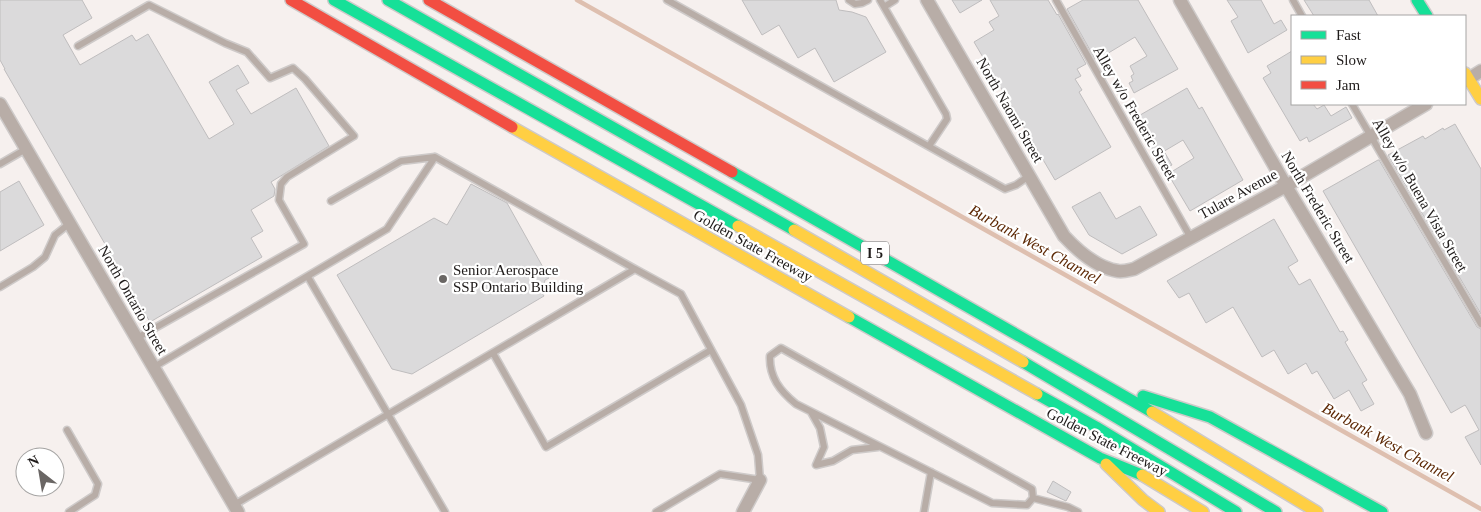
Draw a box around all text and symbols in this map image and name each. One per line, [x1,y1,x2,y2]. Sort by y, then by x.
legend [1291,15,1466,105]
text: Fast [1336,27,1362,43]
street label: Alley w/o Frederic Street [1090,43,1180,184]
text: Slow [1336,52,1367,68]
street label: North Naomi Street [973,55,1047,166]
text: Jam [1336,77,1360,93]
street label: Alley w/o Buena Vista Street [1369,115,1471,275]
street label: North Frederic Street [1278,148,1358,266]
street label: Tulare Avenue [1196,166,1280,222]
water label: Burbank West Channel [967,201,1104,287]
street label: Golden State Freeway [691,207,816,286]
road number: I 5 [861,242,889,264]
street label: North Ontario Street [95,243,171,358]
place label: Senior Aerospace SSP Ontario Building [453,262,584,295]
marker: Senior Aerospace SSP Ontario Building [437,273,449,285]
water label: Burbank West Channel [1320,399,1457,485]
street label: Golden State Freeway [1044,405,1170,480]
north arrow [15,447,65,497]
text: N [25,452,42,470]

